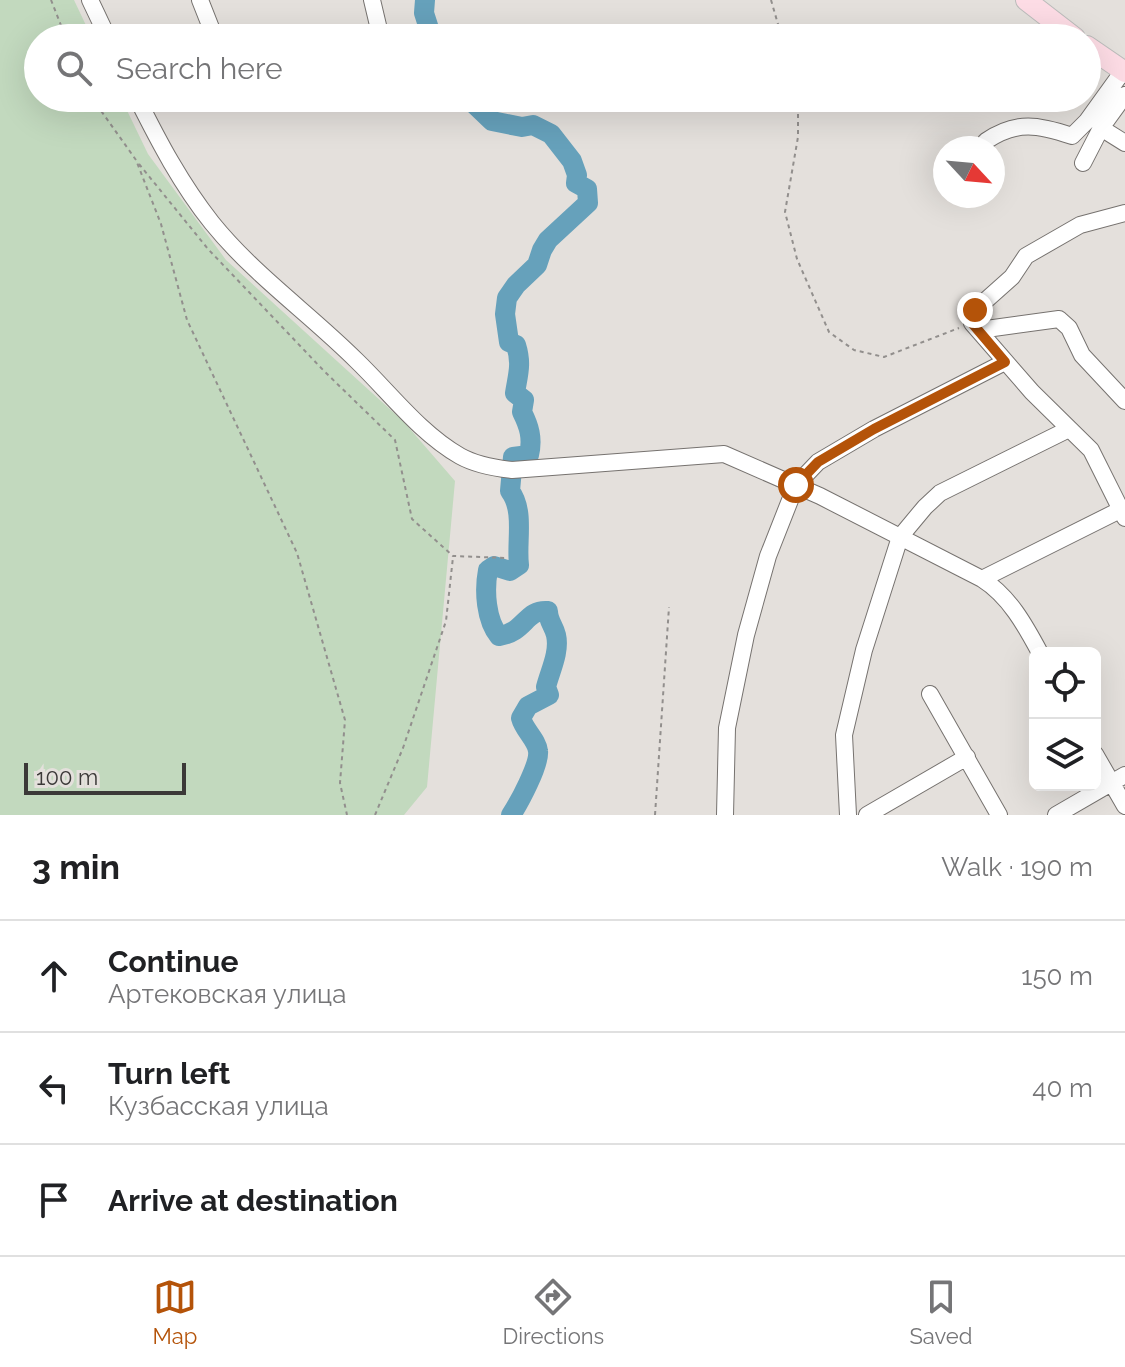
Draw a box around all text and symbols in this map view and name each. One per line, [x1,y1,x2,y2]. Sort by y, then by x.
search box [24,24,1101,112]
icon: search [52,46,96,90]
text: Search here [116,51,283,86]
north arrow [933,136,1005,208]
route end [957,292,993,328]
route start [778,467,814,503]
map controls [1029,647,1101,791]
button: locate [1029,647,1101,719]
button: layers [1029,719,1101,791]
scale bar [24,759,186,795]
text: 100 m [36,764,98,790]
text: 3 min [32,847,120,887]
text: Walk · 190 m [941,852,1093,882]
text: Continue [108,944,239,979]
icon: ahead [32,954,76,998]
text: 150 m [1021,961,1093,991]
text: Артековская улица [108,979,346,1009]
text: Turn left [108,1056,230,1091]
icon: left [32,1066,76,1110]
text: 40 m [1032,1073,1093,1103]
text: Кузбасская улица [108,1091,329,1121]
icon: arrive [32,1178,76,1222]
text: Arrive at destination [108,1183,398,1218]
tab: Map [153,1275,197,1349]
tab: Directions [503,1275,604,1349]
tab: Saved [909,1275,972,1349]

